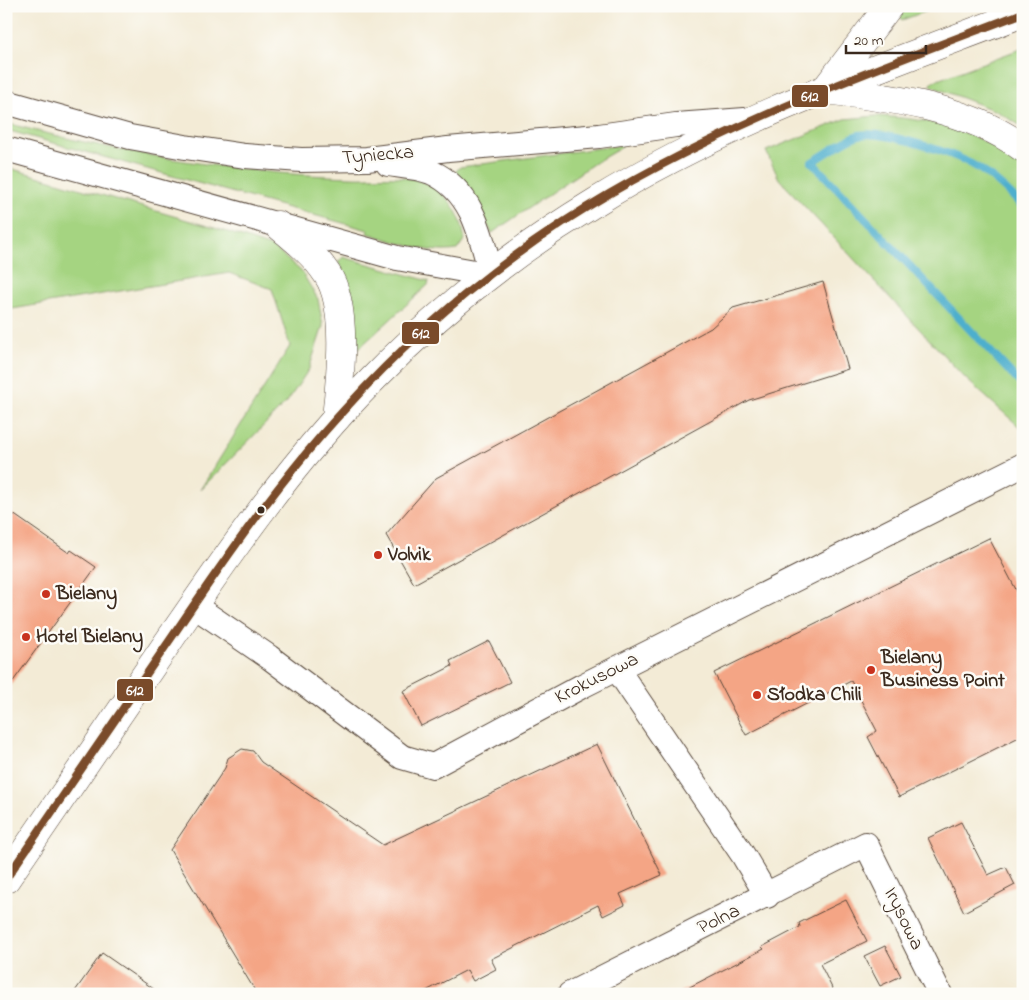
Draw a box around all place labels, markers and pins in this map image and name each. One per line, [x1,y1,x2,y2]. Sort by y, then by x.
unlabelled marker [256,505,266,515]
place label: Volvik [387,541,432,570]
marker: Volvik [372,549,384,561]
place label: Bielany [55,580,117,610]
marker: Bielany [40,588,52,600]
place label: Hotel Bielany [36,623,143,653]
marker: Hotel Bielany [20,631,32,643]
place label: Bielany Business Point [880,644,1005,696]
marker: Bielany Business Point [865,664,877,676]
place label: Słodka Chili [767,681,862,710]
marker: Słodka Chili [751,689,763,701]

